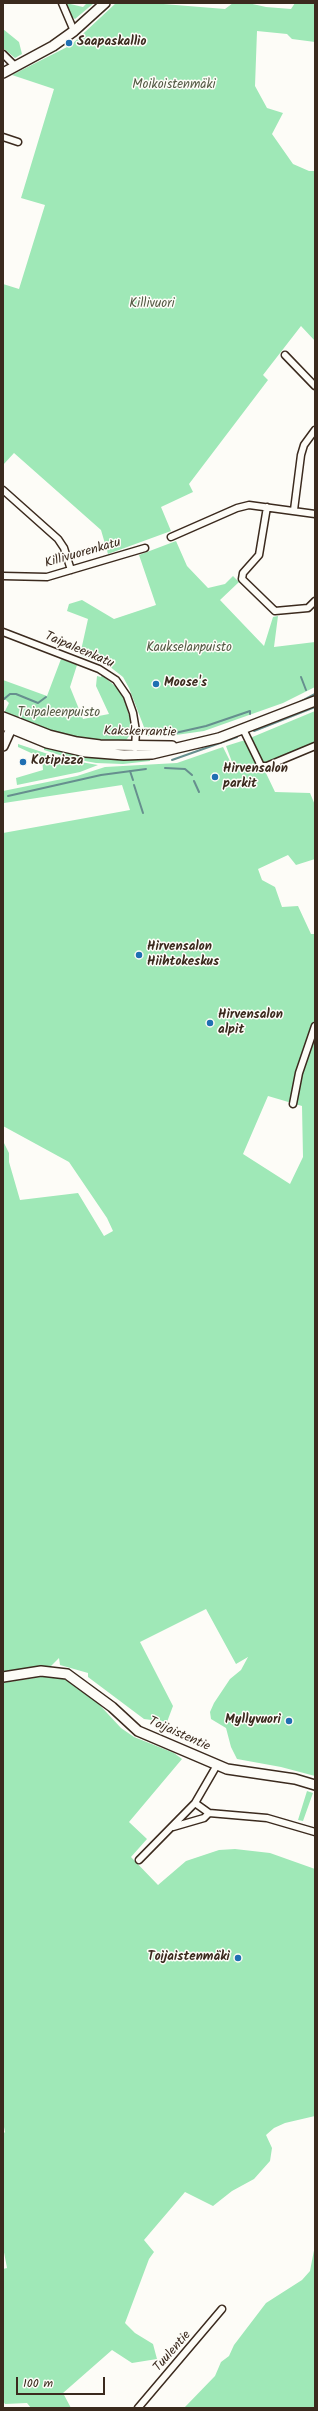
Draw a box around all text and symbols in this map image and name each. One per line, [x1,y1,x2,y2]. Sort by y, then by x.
place label: Saapaskallio [77,35,146,51]
marker: Saapaskallio [64,38,74,48]
park label: Moikoistenmäki [132,78,216,94]
park label: Killivuori [129,297,175,313]
street label: Killivuorenkatu [43,536,123,572]
street label: Taipaleenkatu [42,629,116,673]
park label: Kaukselanpuisto [146,641,232,657]
place label: Moose's [164,676,207,692]
marker: Moose's [151,679,161,689]
park label: Taipaleenpuisto [18,706,100,722]
street label: Kakskerrantie [103,725,177,741]
place label: Kotipizza [31,754,83,770]
marker: Kotipizza [18,757,28,767]
place label: Hirvensalon parkit [223,762,288,793]
marker: Hirvensalon parkit [210,772,220,782]
place label: Hirvensalon Hiihtokeskus [147,940,219,971]
marker: Hirvensalon Hiihtokeskus [134,950,144,960]
place label: Hirvensalon alpit [218,1008,283,1039]
marker: Hirvensalon alpit [205,1018,215,1028]
place label: Myllyvuori [225,1713,281,1729]
street label: Toijaistentie [146,1715,212,1755]
marker: Myllyvuori [284,1716,294,1726]
place label: Toijaistenmäki [148,1950,230,1966]
marker: Toijaistenmäki [233,1953,243,1963]
street label: Tuulentie [151,2328,195,2376]
scale bar [18,2369,107,2395]
text: 100 m [23,2374,53,2393]

